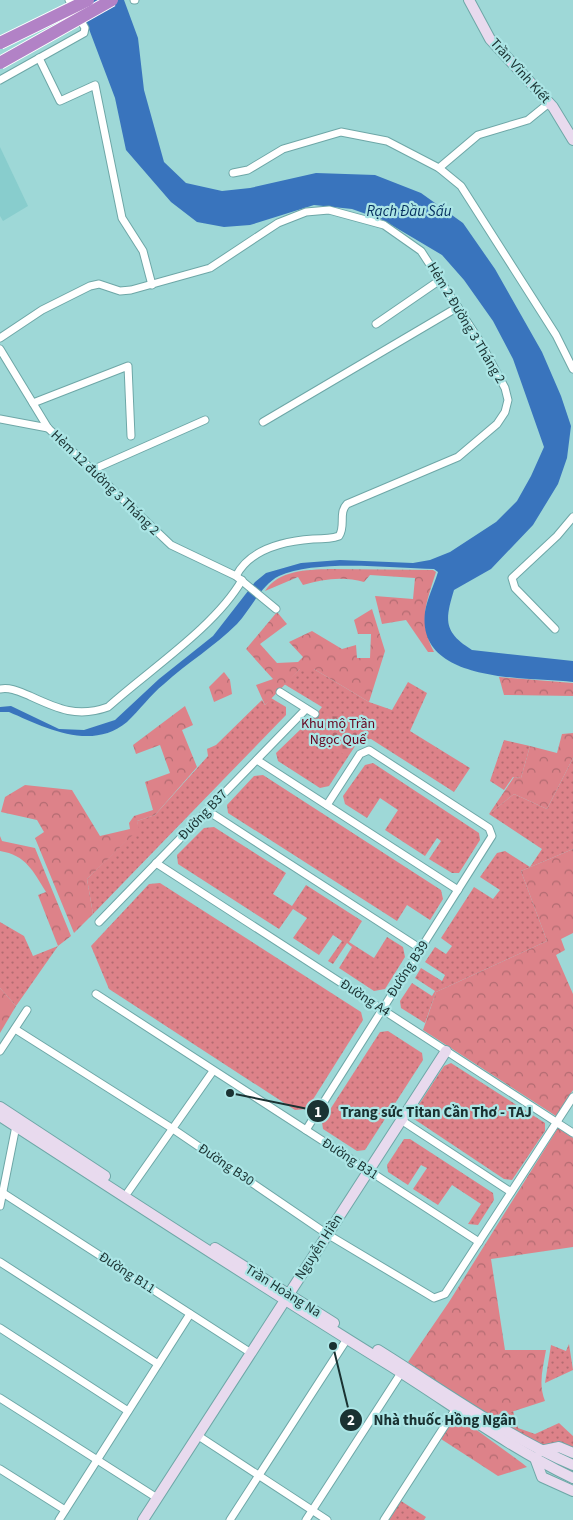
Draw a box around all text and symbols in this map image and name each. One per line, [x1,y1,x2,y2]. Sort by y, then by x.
street label: Trần Vĩnh Kiết [485,34,555,108]
water label: Rạch Đầu Sấu [366,201,452,222]
street label: Hẻm 2 Đường 3 Tháng 2 [422,259,510,387]
street label: Hẻm 12 đường 3 Tháng 2 [46,426,164,540]
park label: Khu mộ Trần Ngọc Quế [301,714,375,750]
street label: Đường B37 [174,785,232,845]
street label: Đường B39 [382,937,434,1001]
street label: Đường A4 [336,974,394,1022]
callout: Trang sức Titan Cần Thơ - TAJ [306,1096,542,1126]
text: 1 [314,1102,322,1123]
text: Trang sức Titan Cần Thơ - TAJ [340,1102,532,1123]
street label: Đường B31 [318,1133,382,1185]
street label: Đường B30 [194,1139,258,1191]
street label: Nguyễn Hiền [290,1210,348,1284]
street label: Đường B11 [95,1247,159,1299]
street label: Trần Hoàng Na [241,1260,325,1322]
callout: Nhà thuốc Hồng Ngân [339,1405,527,1435]
text: 2 [347,1410,355,1431]
text: Nhà thuốc Hồng Ngân [374,1410,516,1431]

